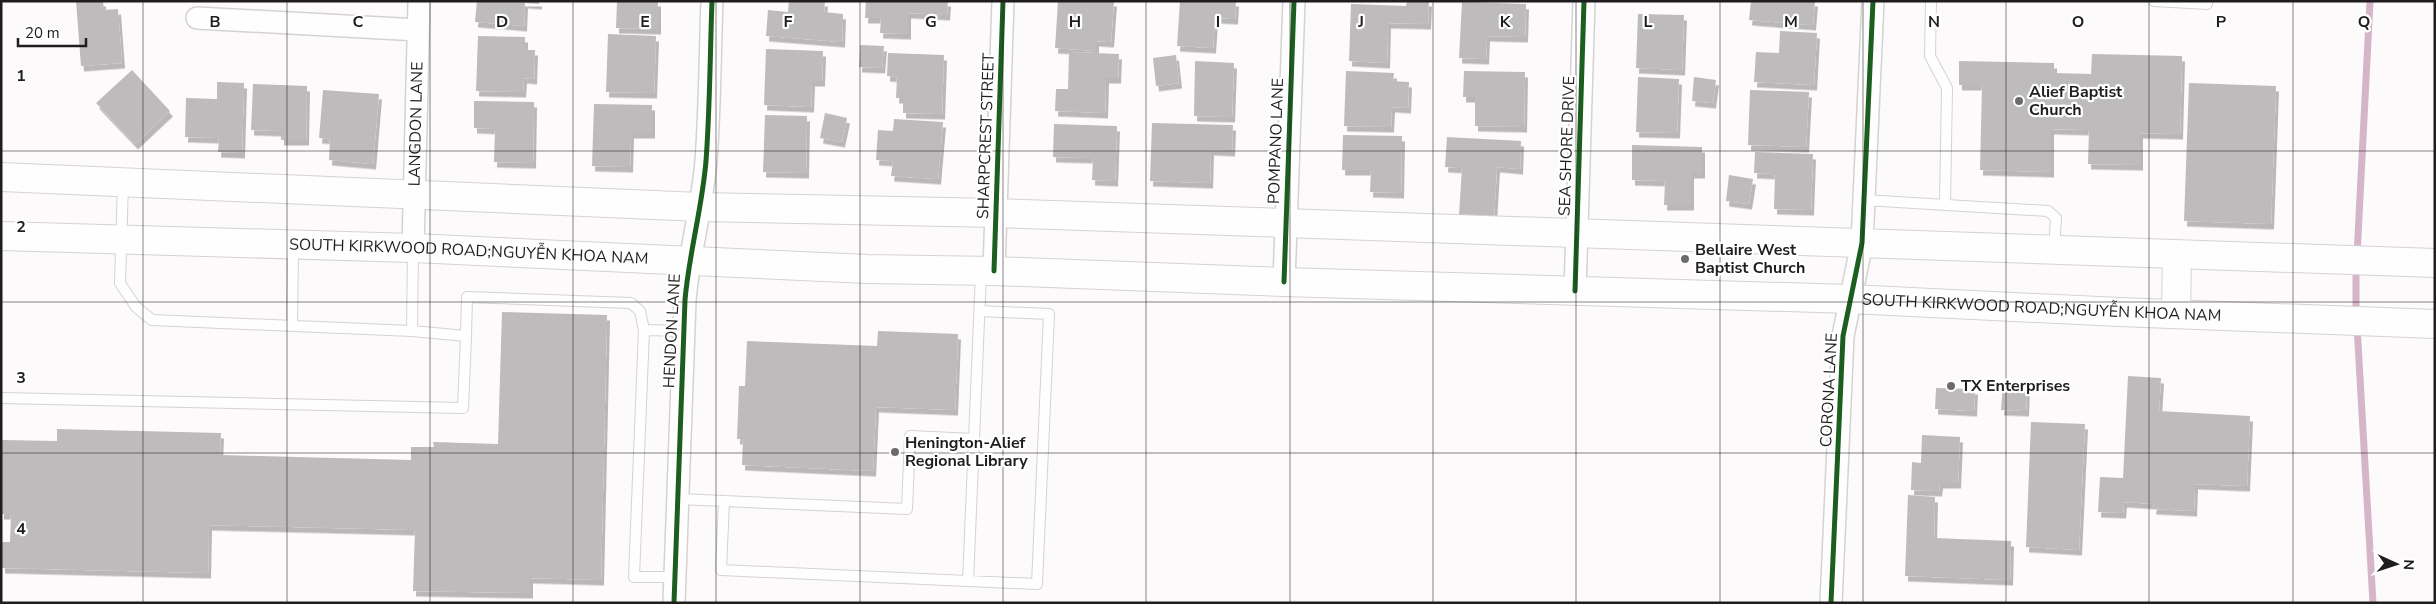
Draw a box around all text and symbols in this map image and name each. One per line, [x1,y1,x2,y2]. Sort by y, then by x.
text: B [209,11,221,33]
text: C [353,11,364,33]
text: D [496,11,508,33]
text: E [640,11,650,33]
text: F [784,11,793,33]
text: G [925,11,937,33]
text: H [1069,11,1081,33]
text: I [1216,11,1220,33]
text: J [1357,11,1364,33]
text: K [1500,11,1512,33]
text: L [1644,11,1653,33]
text: M [1784,11,1798,33]
text: N [1928,11,1940,33]
text: O [2072,11,2084,33]
text: P [2216,11,2226,33]
text: Q [2358,11,2370,33]
scale bar [18,15,85,47]
text: 20 m [25,23,60,43]
street label: SHARPCREST STREET [972,52,1000,220]
street label: LANGDON LANE [403,61,429,187]
text: 1 [16,65,26,87]
street label: SEA SHORE DRIVE [1554,76,1580,216]
street label: POMPANO LANE [1263,78,1289,204]
place label: Alief Baptist Church [2029,81,2123,121]
marker: Alief Baptist Church [2013,95,2025,107]
text: 2 [16,216,26,238]
street label: SOUTH KIRKWOOD ROAD;NGUYỄN KHOA NAM [289,233,649,270]
place label: Bellaire West Baptist Church [1695,239,1805,279]
marker: Bellaire West Baptist Church [1679,253,1691,265]
street label: HENDON LANE [658,273,686,389]
street label: SOUTH KIRKWOOD ROAD;NGUYỄN KHOA NAM [1861,289,2222,327]
street label: CORONA LANE [1815,332,1843,448]
text: 3 [16,367,26,389]
place label: TX Enterprises [1961,375,2070,397]
marker: TX Enterprises [1945,380,1957,392]
place label: Henington-Alief Regional Library [905,432,1028,472]
marker: Henington-Alief Regional Library [889,446,901,458]
text: 4 [16,518,26,540]
north arrow [2371,539,2421,589]
text: N [2399,559,2418,570]

